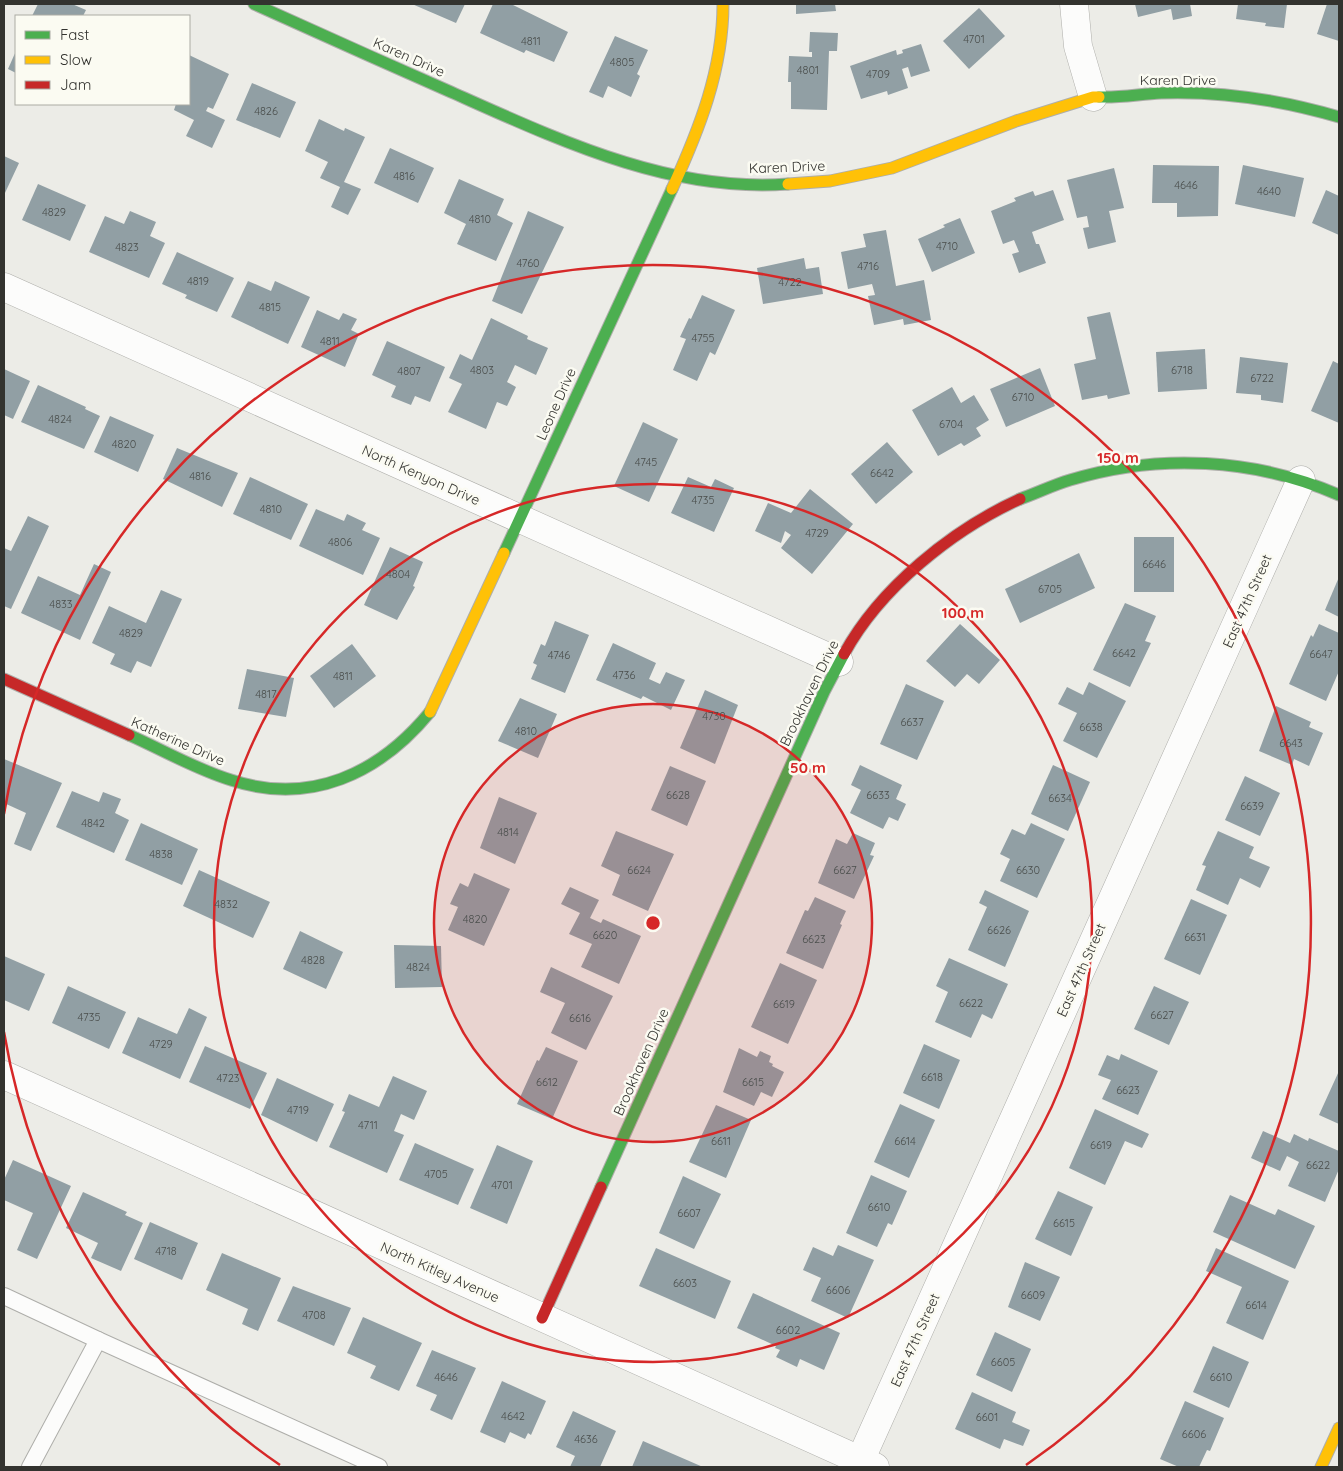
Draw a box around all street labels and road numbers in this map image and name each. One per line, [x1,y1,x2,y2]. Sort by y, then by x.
street label: Karen Drive [370,33,448,81]
street label: Karen Drive [1140,71,1216,89]
street label: Karen Drive [748,157,826,177]
street label: Leone Drive [532,365,580,443]
street label: North Kenyon Drive [359,441,483,509]
street label: East 47th Street [1218,551,1276,651]
street label: Brookhaven Drive [776,637,842,749]
street label: Katherine Drive [128,712,228,770]
street label: East 47th Street [1052,920,1110,1020]
street label: Brookhaven Drive [609,1005,673,1118]
street label: North Kitley Avenue [378,1238,502,1306]
street label: East 47th Street [886,1290,944,1390]

